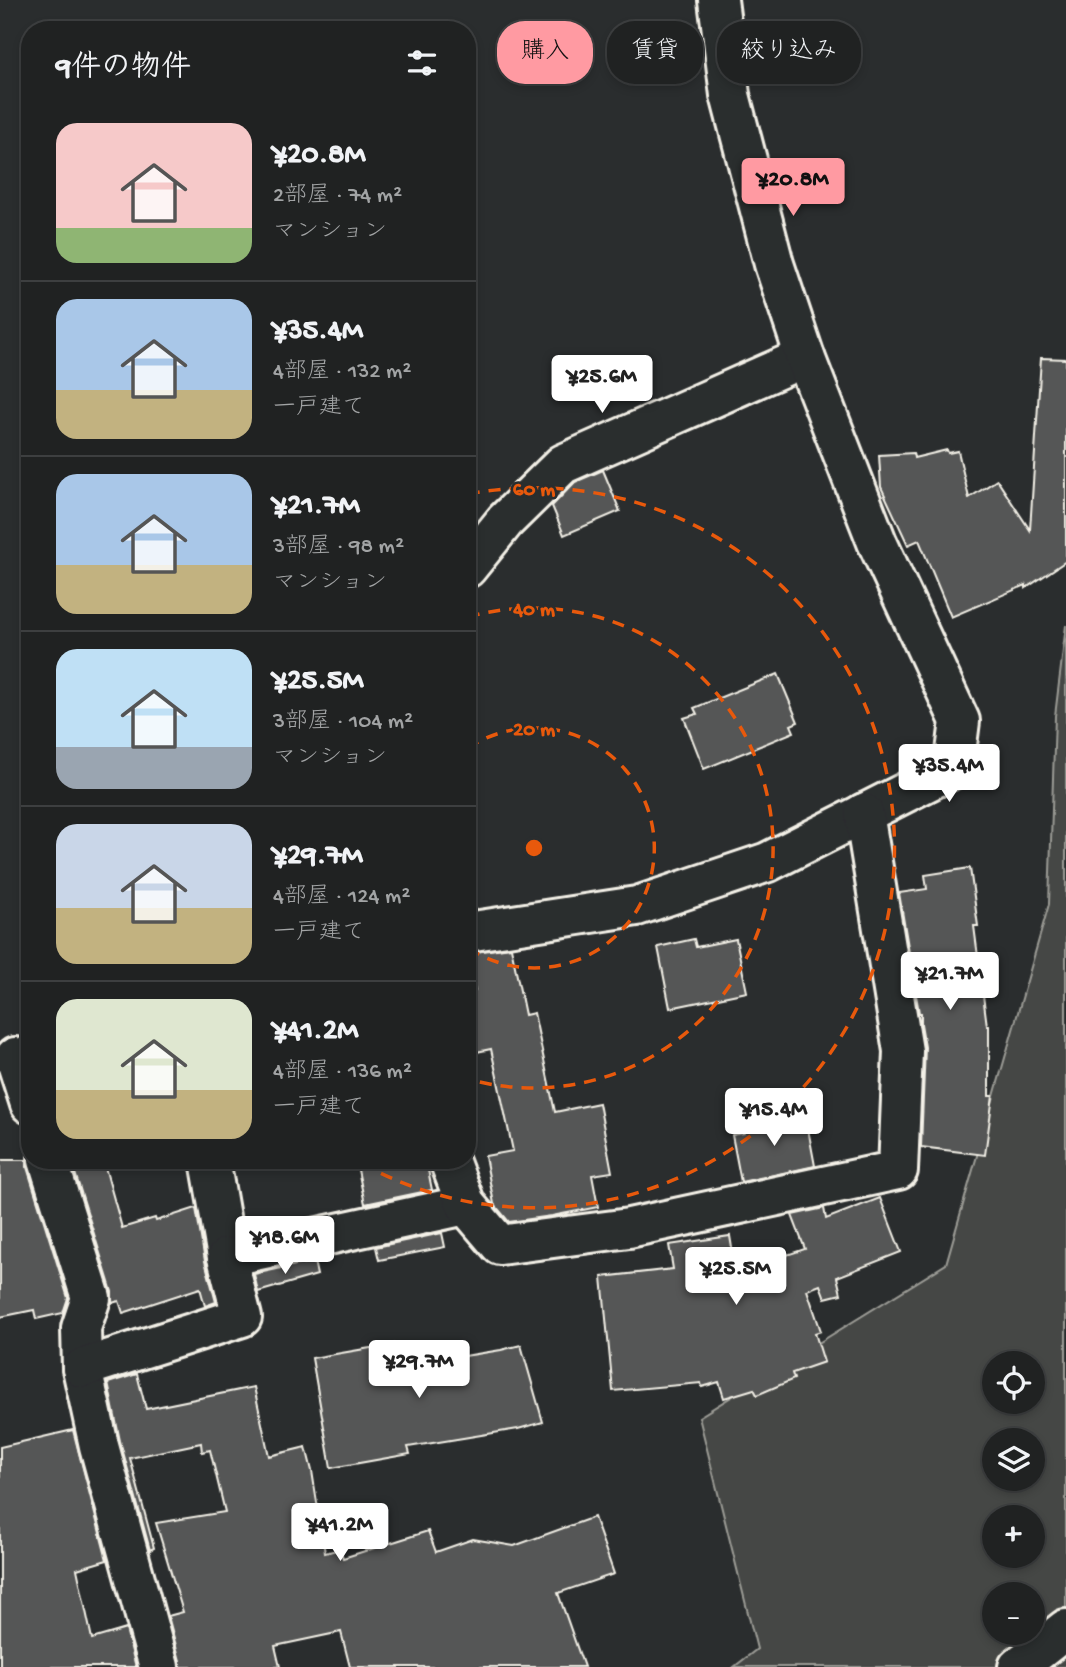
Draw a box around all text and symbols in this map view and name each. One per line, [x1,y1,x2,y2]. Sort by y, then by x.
chip: 購入 [497,21,593,84]
chip: 賃貸 [607,21,703,84]
chip: 絞り込み [717,21,861,84]
icon: filters [403,44,441,82]
text: 9件の物件 [56,52,191,87]
text: ¥20.8M [273,139,365,174]
icon: home [112,151,196,235]
pin: ¥20.8M [736,158,850,218]
text: ¥20.8M [758,167,828,194]
text: 2部屋 · 74 m² [273,183,402,210]
text: マンション [273,219,387,246]
text: ¥35.4M [273,315,363,350]
icon: home [112,327,196,411]
pin: ¥25.6M [545,356,659,415]
text: 4部屋 · 132 m² [273,359,411,386]
text: ¥25.6M [568,364,636,391]
text: 一戸建て [273,395,365,422]
text: 60 m [513,479,555,504]
text: ¥21.7M [273,490,360,525]
icon: home [112,502,196,586]
text: 3部屋 · 98 m² [273,534,404,561]
text: マンション [273,570,387,597]
text: 40 m [512,599,555,624]
text: ¥25.5M [273,665,363,700]
icon: home [112,677,196,761]
text: 3部屋 · 104 m² [273,709,413,736]
text: 20 m [513,719,555,744]
pin: ¥35.4M [892,744,1006,804]
text: マンション [273,745,387,772]
text: ¥35.4M [915,753,983,780]
centre of rings [522,836,546,860]
text: ¥29.7M [273,840,363,875]
icon: home [112,852,196,936]
text: 4部屋 · 124 m² [273,884,410,911]
text: 一戸建て [273,920,365,947]
pin: ¥21.7M [893,953,1007,1012]
text: ¥21.7M [917,961,983,988]
text: ¥41.2M [273,1015,358,1050]
icon: home [112,1027,196,1111]
text: 4部屋 · 136 m² [273,1059,412,1086]
pin: ¥15.4M [717,1088,831,1148]
text: 一戸建て [273,1095,365,1122]
text: ¥15.4M [741,1097,807,1124]
pin: ¥18.6M [228,1216,342,1276]
text: ¥18.6M [251,1225,319,1252]
pin: ¥25.5M [679,1248,793,1307]
text: ¥25.5M [701,1256,771,1283]
pin: ¥29.7M [362,1340,476,1400]
text: ¥29.7M [385,1349,453,1376]
map controls [982,1351,1045,1645]
button: locate [982,1351,1045,1414]
button: layers [982,1428,1045,1491]
pin: ¥41.2M [283,1504,397,1563]
button: + [982,1505,1045,1568]
text: ¥41.2M [307,1512,373,1539]
button: − [982,1582,1045,1645]

